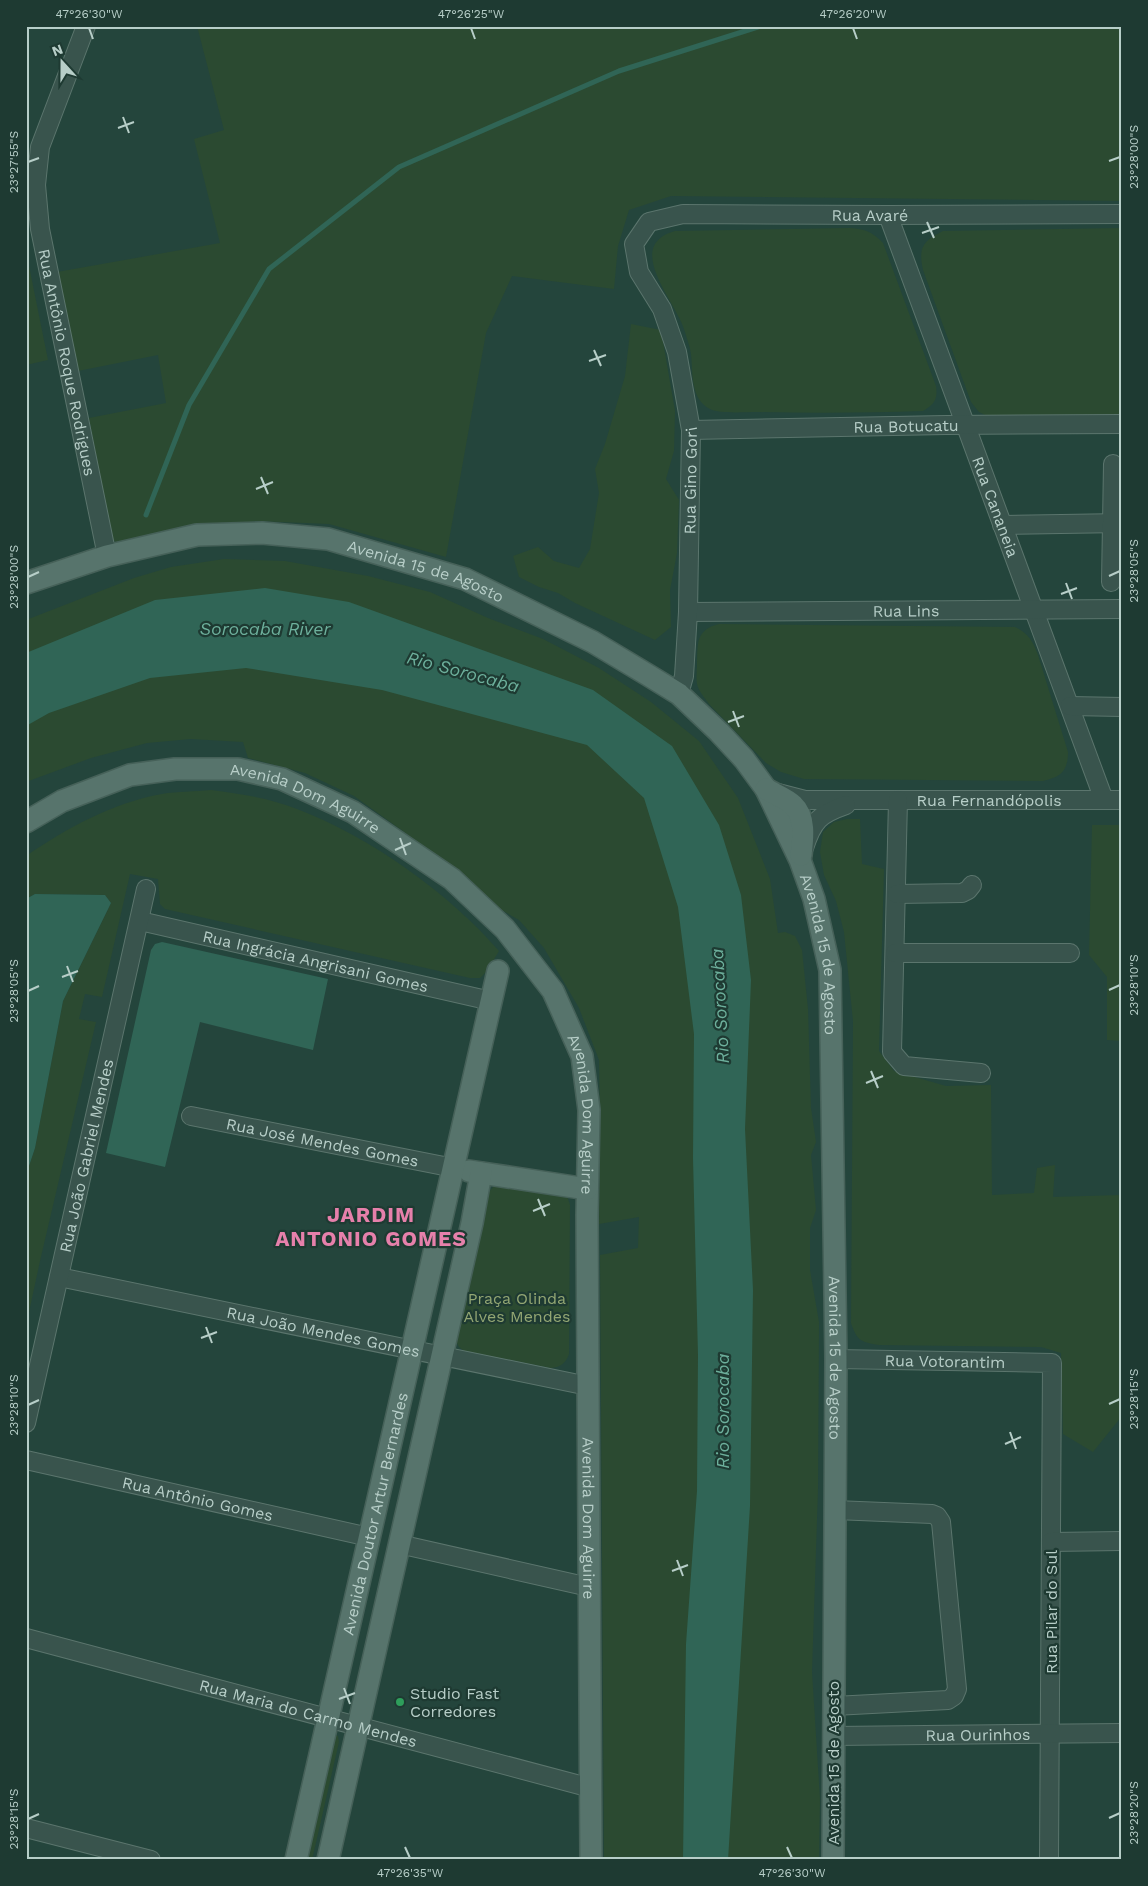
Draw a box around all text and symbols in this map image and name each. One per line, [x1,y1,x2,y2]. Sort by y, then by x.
text: 47°26'30"W [56,7,123,21]
text: 47°26'25"W [438,7,505,21]
text: 47°26'20"W [820,7,887,21]
north arrow [38,38,88,88]
text: N [50,41,65,59]
text: 23°28'00"S [1127,125,1141,189]
text: 23°27'55"S [7,131,21,193]
street label: Rua Avaré [831,206,908,225]
street label: Rua Antônio Roque Rodrigues [34,247,99,478]
street label: Rua Botucatu [853,416,959,437]
street label: Rua Gino Gori [680,425,701,535]
street label: Rua Cananeia [968,454,1023,560]
street label: Avenida 15 de Agosto [345,536,507,607]
text: 23°28'05"S [1127,539,1141,603]
text: 23°28'00"S [7,545,21,609]
street label: Rua Lins [873,601,939,621]
water label: Sorocaba River [199,618,332,639]
water label: Rio Sorocaba [405,646,522,697]
street label: Avenida Dom Aguirre [230,760,384,838]
street label: Rua Fernandópolis [917,791,1062,810]
street label: Avenida 15 de Agosto [796,871,840,1035]
street label: Rua Ingrácia Angrisani Gomes [201,927,430,996]
water label: Rio Sorocaba [706,948,733,1064]
text: 23°28'10"S [1127,954,1141,1016]
text: 23°28'05"S [7,959,21,1023]
street label: Avenida Dom Aguirre [563,1031,598,1195]
street label: Rua João Gabriel Mendes [56,1057,118,1254]
street label: Rua José Mendes Gomes [224,1114,420,1171]
district label: JARDIM ANTONIO GOMES [275,1202,467,1251]
street label: Avenida 15 de Agosto [825,1276,845,1440]
park label: Praça Olinda Alves Mendes [464,1289,570,1326]
street label: Rua João Mendes Gomes [225,1303,422,1361]
street label: Rua Votorantim [884,1351,1006,1372]
water label: Rio Sorocaba [712,1353,733,1469]
text: 23°28'15"S [1127,1369,1141,1429]
text: 23°28'10"S [7,1374,21,1436]
street label: Avenida Doutor Artur Bernardes [338,1391,412,1637]
street label: Avenida Dom Aguirre [578,1437,598,1600]
street label: Rua Antônio Gomes [120,1473,275,1525]
street label: Rua Pilar do Sul [1042,1550,1061,1674]
street label: Rua Maria do Carmo Mendes [197,1675,419,1751]
street label: Avenida 15 de Agosto [824,1681,843,1845]
place label: Studio Fast Corredores [410,1684,500,1721]
marker: Studio Fast Corredores [394,1696,406,1708]
street label: Rua Ourinhos [925,1725,1031,1745]
text: 23°28'20"S [1127,1781,1141,1845]
text: 23°28'15"S [7,1789,21,1849]
text: 47°26'35"W [377,1866,444,1880]
text: 47°26'30"W [759,1866,826,1880]

